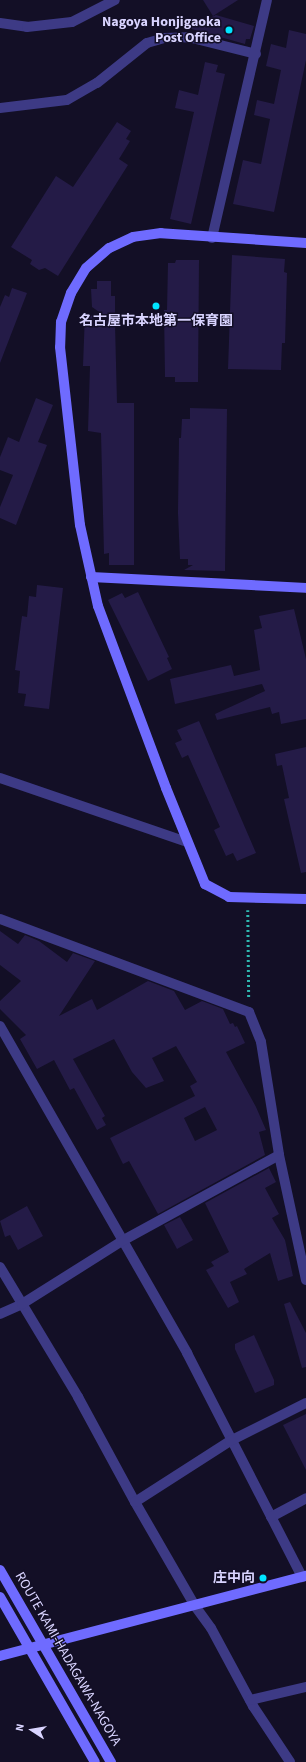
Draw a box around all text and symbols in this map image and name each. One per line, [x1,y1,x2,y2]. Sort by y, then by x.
place label: Nagoya Honjigaoka Post Office [102,14,221,46]
marker: Nagoya Honjigaoka Post Office [224,25,234,35]
marker: 名古屋市本地第一保育園 [151,301,161,311]
place label: 名古屋市本地第一保育園 [79,313,233,329]
street label: ROUTE KAMI-HADAGAWA-NAGOYA [11,1569,125,1749]
place label: 庄中向 [213,1570,255,1586]
marker: 庄中向 [258,1573,268,1583]
north arrow [12,1710,52,1750]

